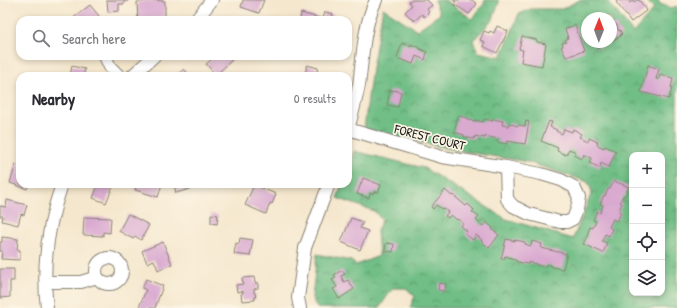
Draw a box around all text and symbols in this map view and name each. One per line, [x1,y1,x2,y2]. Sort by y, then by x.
north arrow [581,12,617,48]
search box [16,16,352,60]
icon: search [30,27,52,49]
text: Search here [62,28,126,49]
text: Nearby [32,87,75,110]
text: 0 results [294,89,336,107]
street label: FOREST COURT [392,119,468,155]
map controls [629,152,665,296]
button: + [629,152,665,188]
button: − [629,188,665,224]
button: locate [629,224,665,260]
button: layers [629,260,665,296]

